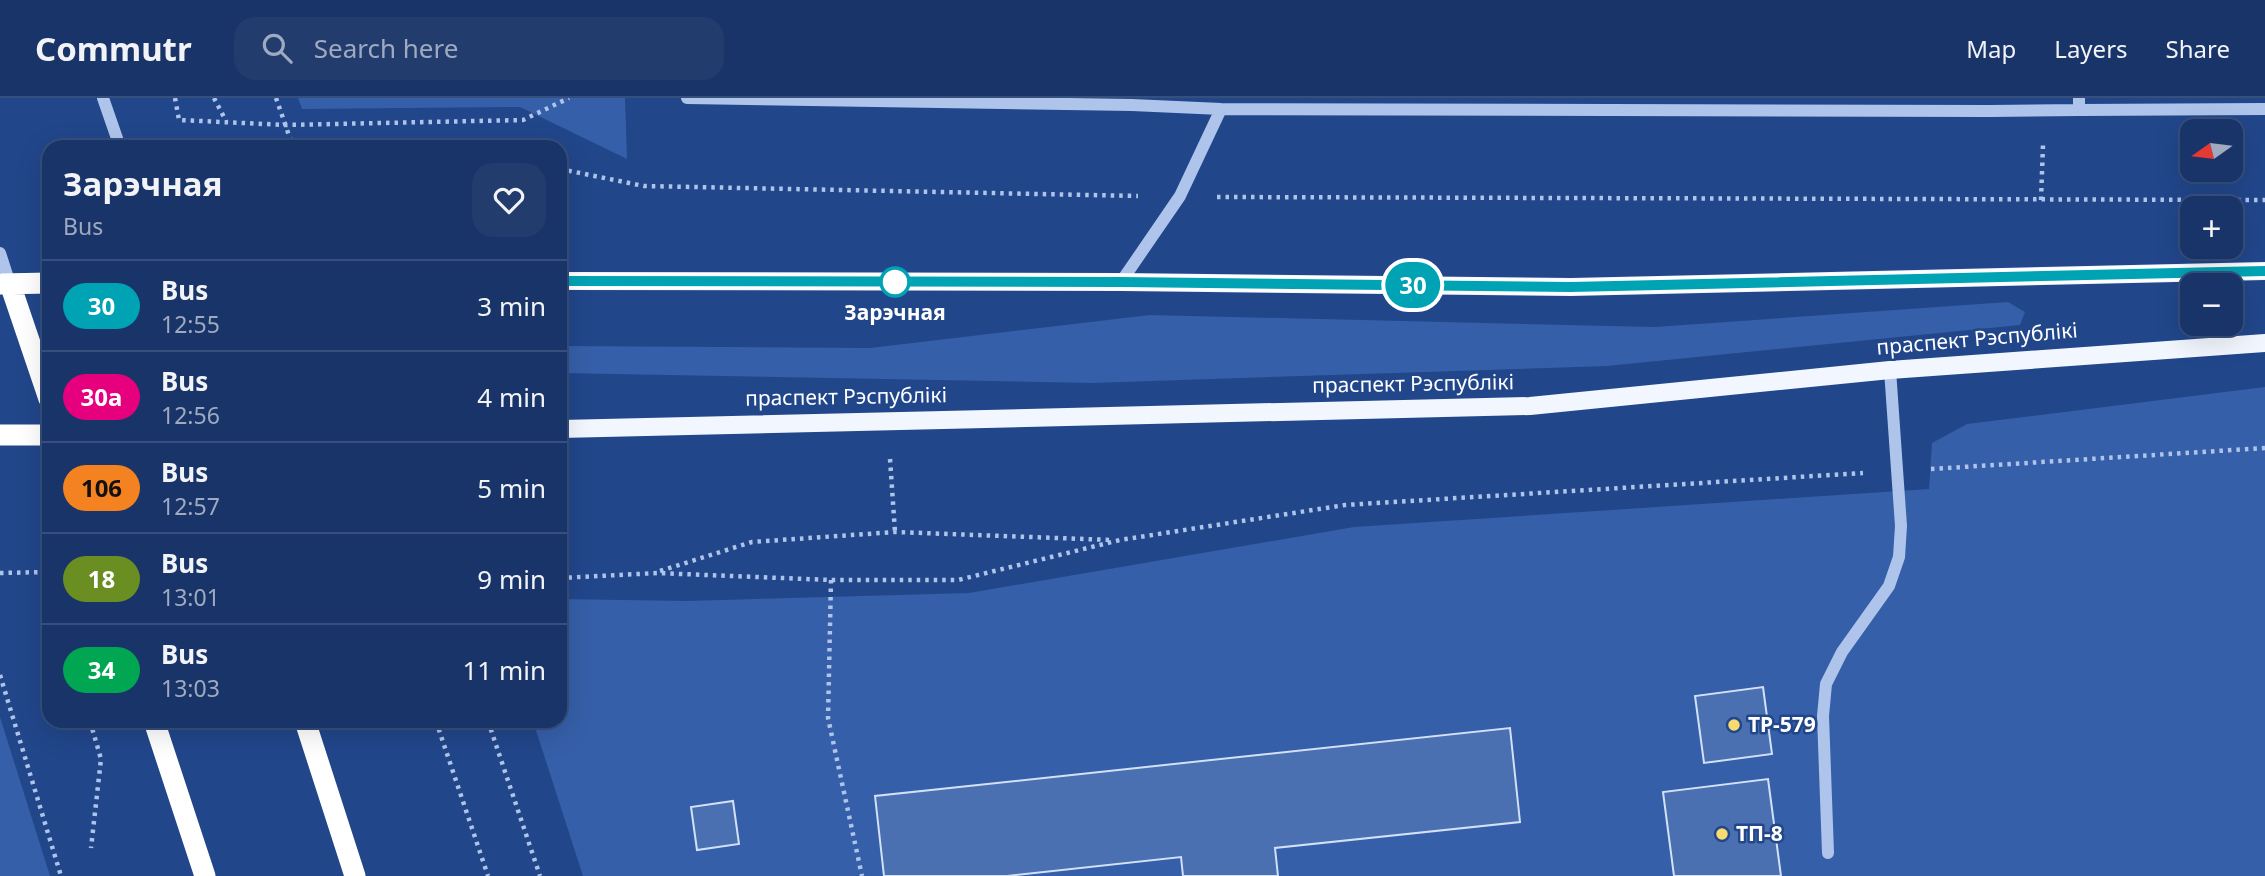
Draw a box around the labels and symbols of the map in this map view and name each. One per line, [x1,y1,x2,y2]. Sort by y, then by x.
north arrow [2180,119,2244,182]
line badge: 30 [1382,262,1444,308]
marker: Зарэчная [880,267,910,297]
place label: Зарэчная [844,298,946,326]
street label: праспект Рэспублікі [1875,315,2079,361]
street label: праспект Рэспублікі [1312,367,1514,399]
street label: праспект Рэспублікі [745,380,947,412]
place label: ТР-579 [1748,710,1816,738]
marker: ТР-579 [1726,717,1742,733]
place label: ТП-8 [1736,819,1783,847]
marker: ТП-8 [1714,826,1730,842]

